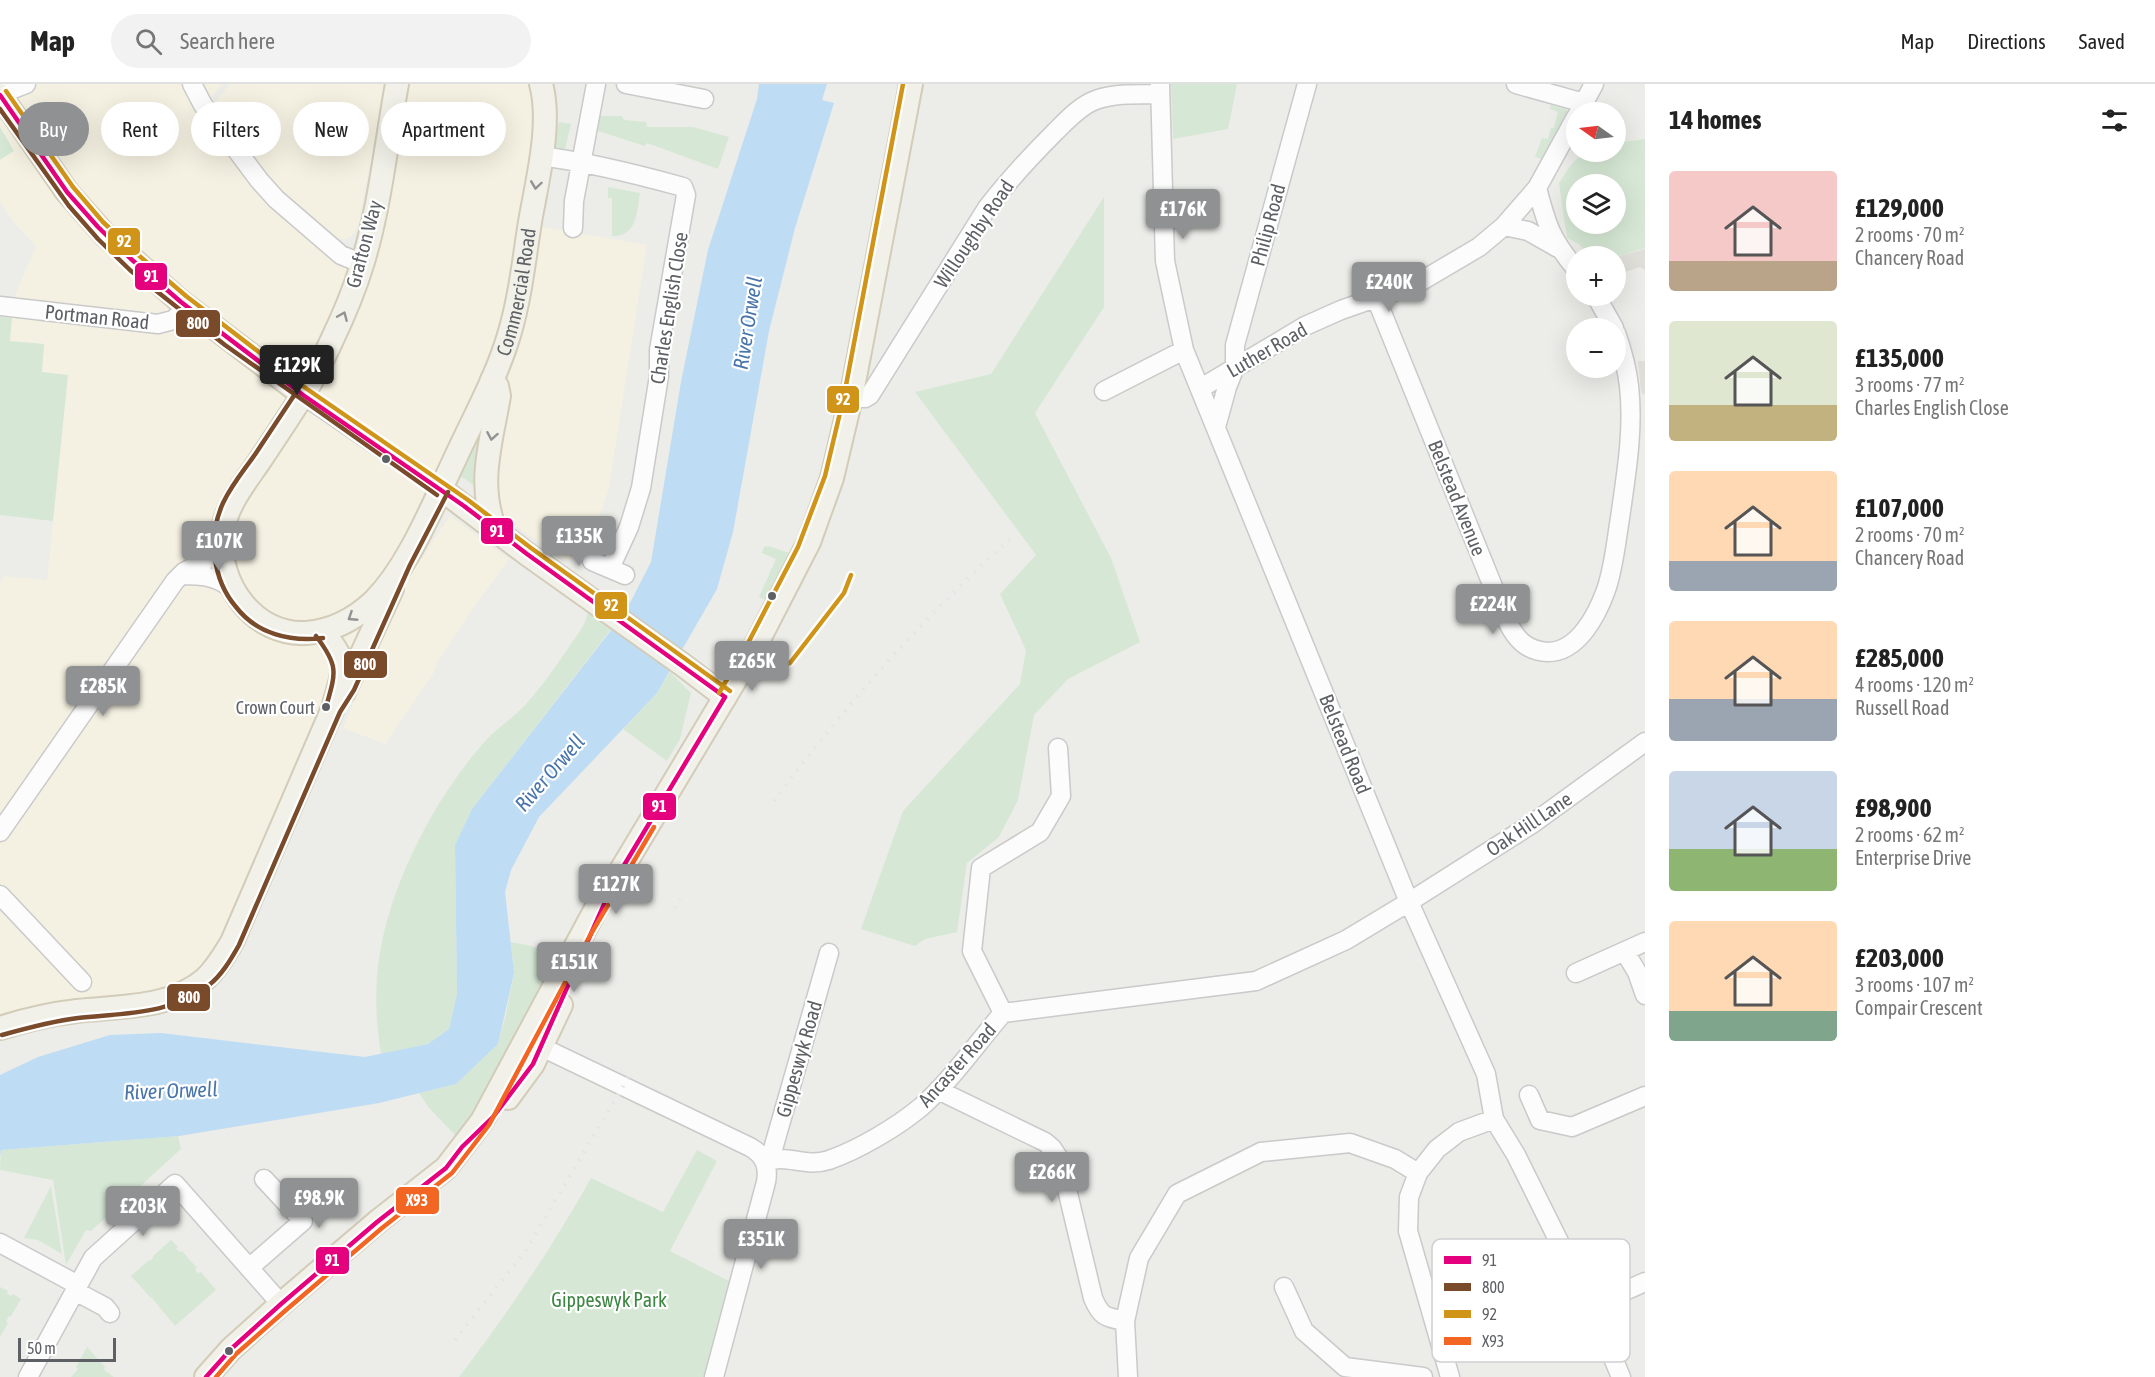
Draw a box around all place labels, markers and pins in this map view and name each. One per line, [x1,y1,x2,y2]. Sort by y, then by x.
pin: £176K [1141,189,1225,240]
pin: £240K [1347,262,1431,313]
pin: £129K [255,345,339,396]
unlabelled marker [380,453,392,465]
pin: £135K [537,516,621,567]
pin: £107K [177,521,261,572]
pin: £224K [1451,584,1535,635]
unlabelled marker [766,590,778,602]
pin: £265K [710,641,794,692]
pin: £285K [61,666,145,717]
place label: Crown Court [236,697,315,718]
marker: Crown Court [320,701,332,713]
pin: £127K [574,864,658,915]
pin: £151K [532,942,616,993]
pin: £266K [1010,1152,1094,1203]
pin: £98.9K [270,1178,368,1229]
pin: £203K [101,1186,185,1237]
pin: £351K [719,1219,803,1270]
unlabelled marker [223,1345,235,1357]

